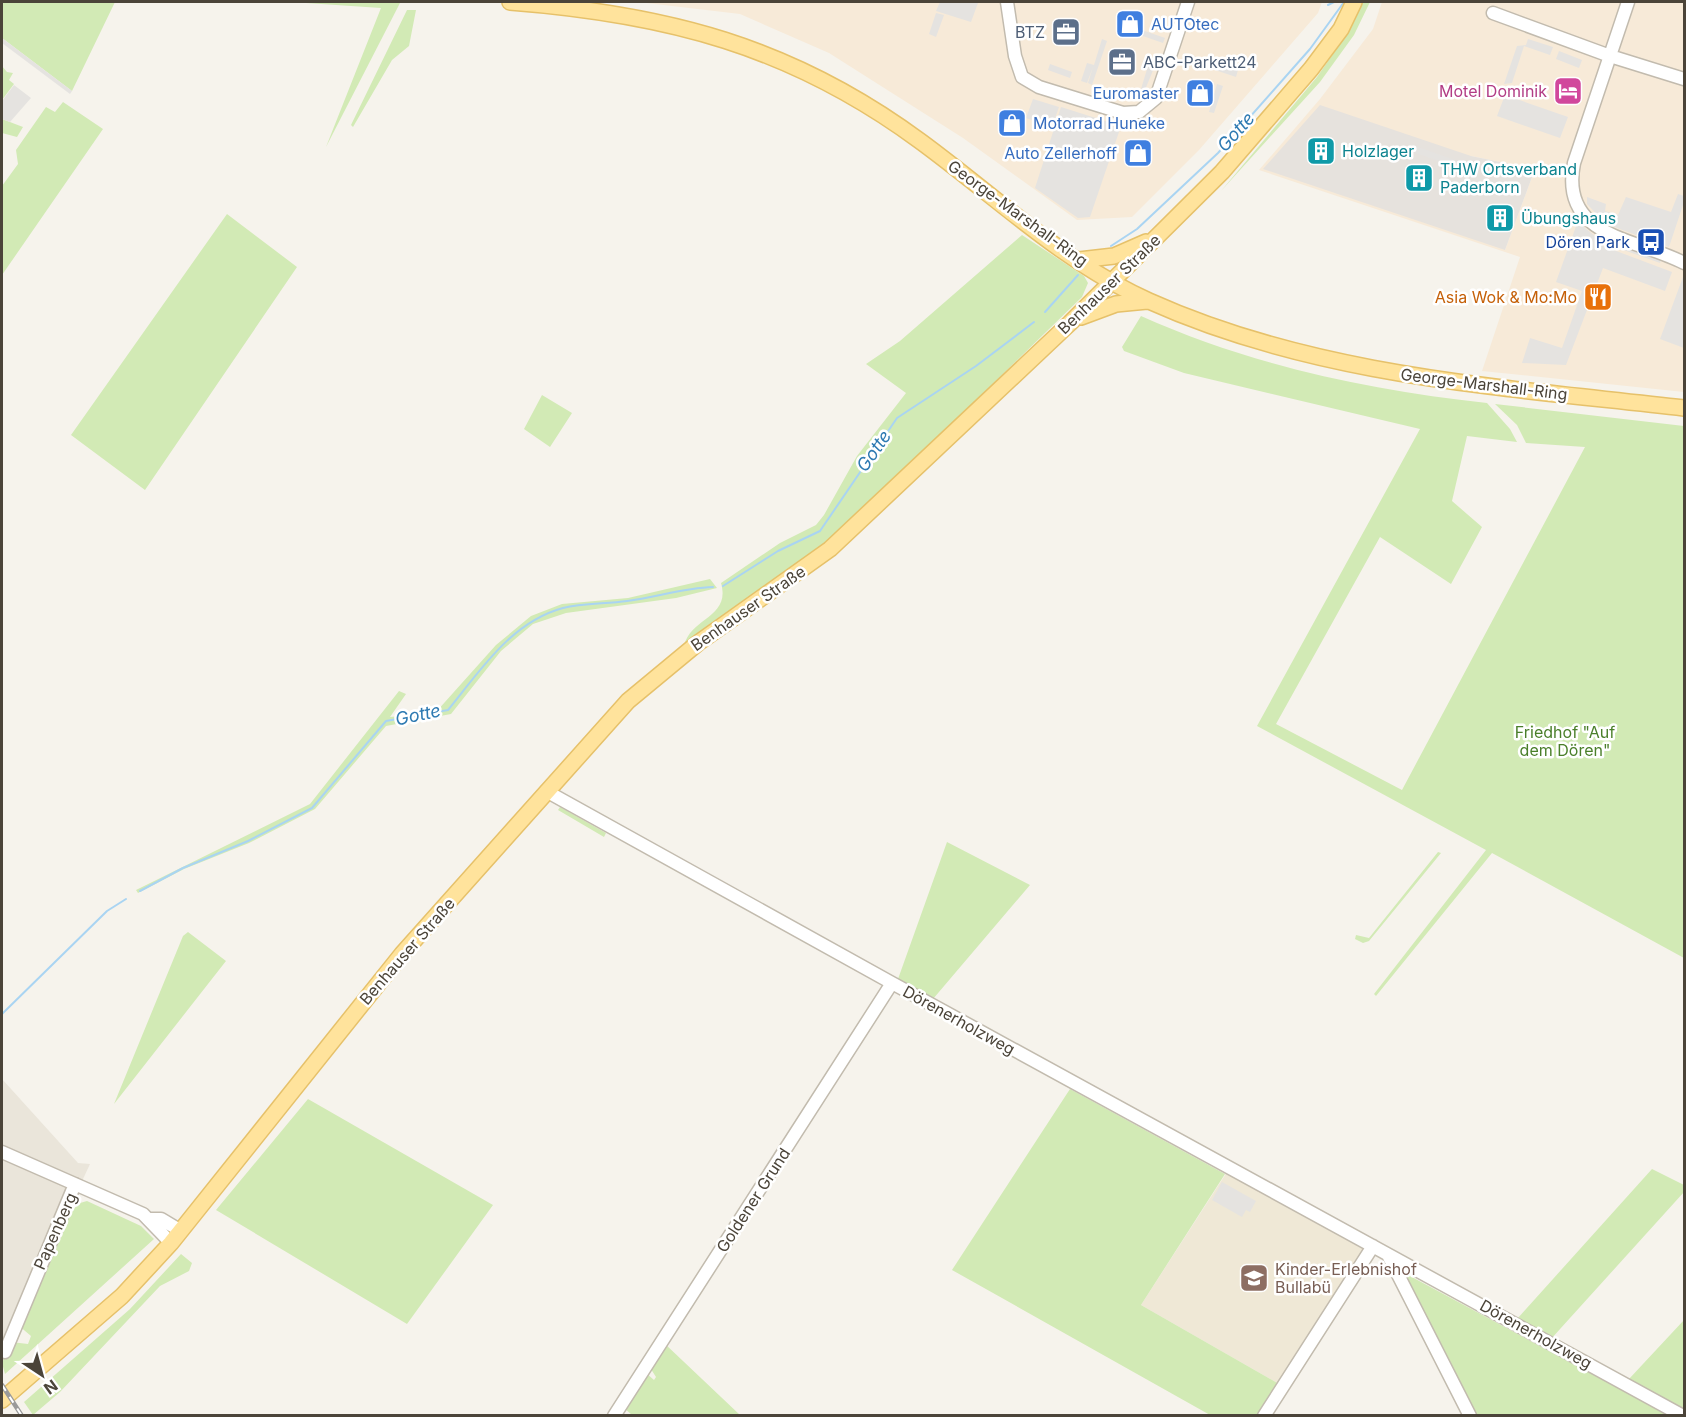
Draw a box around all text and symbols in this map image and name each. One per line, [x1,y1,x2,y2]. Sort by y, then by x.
shop icon: AUTOtec [1114,8,1146,40]
place label: AUTOtec [1151,14,1219,34]
office icon: BTZ [1050,16,1082,48]
place label: BTZ [1015,22,1045,42]
office icon: ABC-Parkett24 [1106,46,1138,78]
place label: ABC-Parkett24 [1143,52,1257,72]
hotel icon: Motel Dominik [1552,75,1584,107]
shop icon: Euromaster [1184,77,1216,109]
place label: Motel Dominik [1439,81,1547,101]
place label: Euromaster [1093,83,1179,103]
shop icon: Motorrad Huneke [996,107,1028,139]
water label: Gotte [1213,108,1259,156]
place label: Motorrad Huneke [1033,113,1165,133]
building icon: Holzlager [1305,135,1337,167]
shop icon: Auto Zellerhoff [1122,137,1154,169]
place label: Holzlager [1342,141,1414,161]
place label: Auto Zellerhoff [1004,143,1117,163]
street label: George-Marshall-Ring [944,156,1092,270]
place label: THW Ortsverband Paderborn [1440,159,1577,197]
building icon: THW Ortsverband Paderborn [1403,162,1435,194]
building icon: Übungshaus [1484,202,1516,234]
place label: Übungshaus [1521,208,1616,228]
bus stop icon: Dören Park [1635,226,1667,258]
street label: Benhauser Straße [1053,230,1165,338]
place label: Dören Park [1546,232,1630,252]
restaurant icon: Asia Wok & Mo:Mo [1582,281,1614,313]
place label: Asia Wok & Mo:Mo [1435,287,1577,307]
street label: George-Marshall-Ring [1399,364,1569,404]
water label: Gotte [852,426,895,475]
street label: Benhauser Straße [687,561,809,655]
water label: Gotte [393,699,442,730]
park label: Friedhof "Auf dem Dören" [1515,722,1615,760]
street label: Benhauser Straße [355,893,459,1009]
street label: Dörenerholzweg [899,981,1019,1059]
street label: Goldener Grund [712,1144,794,1256]
street label: Papenberg [29,1189,81,1273]
place label: Kinder-Erlebnishof Bullabü [1275,1259,1417,1297]
school or university icon: Kinder-Erlebnishof Bullabü [1238,1262,1270,1294]
street label: Dörenerholzweg [1476,1295,1596,1373]
north arrow [12,1345,72,1405]
text: N [40,1375,62,1399]

